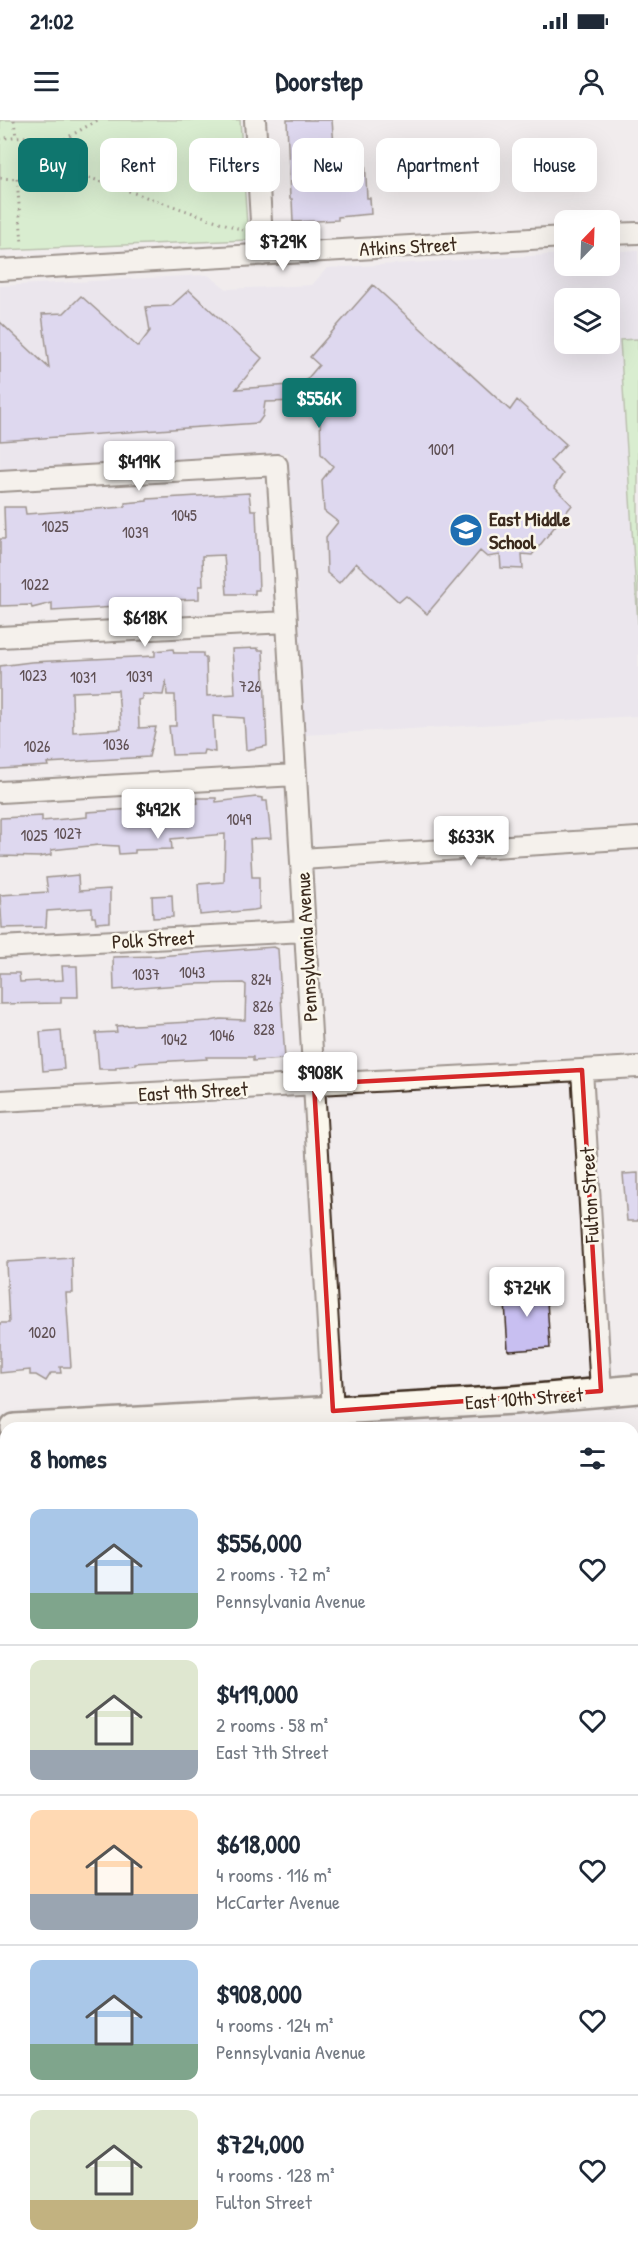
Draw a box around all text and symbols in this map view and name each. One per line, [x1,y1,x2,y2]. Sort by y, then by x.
text: 21:02 [30,6,74,36]
text: Doorstep [276,63,362,99]
icon: menu [30,65,63,98]
icon: person [575,65,608,98]
chip: Buy [18,138,88,192]
chip: Rent [100,138,177,192]
chip: Filters [189,138,280,192]
chip: New [292,138,364,192]
chip: Apartment [376,138,500,192]
chip: House [512,138,597,192]
north arrow [554,210,620,276]
map controls [554,210,620,354]
pin: $729K [241,221,325,272]
text: $729K [259,227,307,254]
street label: Atkins Street [359,230,458,262]
button: layers [554,288,620,354]
pin: $556K [277,378,361,429]
text: $556K [296,384,342,411]
house number: 1001 [428,438,454,460]
pin: $419K [97,441,181,492]
text: $419K [118,447,160,474]
house number: 1045 [171,504,197,526]
place label: East Middle School [489,505,570,555]
school or university icon: East Middle School [448,512,484,548]
house number: 1025 [41,515,69,537]
house number: 1039 [122,521,148,543]
house number: 1022 [21,573,49,595]
pin: $618K [103,597,187,648]
text: $618K [123,603,167,630]
house number: 1023 [19,664,47,686]
house number: 1039 [126,665,152,687]
house number: 1031 [70,666,96,688]
house number: 726 [239,675,261,697]
house number: 1036 [103,733,129,755]
house number: 1026 [24,735,50,757]
pin: $492K [116,789,200,840]
text: $492K [136,795,180,822]
house number: 1049 [227,808,252,830]
pin: $633K [429,816,513,867]
house number: 1027 [54,822,82,844]
text: $633K [448,822,494,849]
house number: 1025 [20,824,48,846]
street label: Pennsylvania Avenue [289,872,323,1022]
street label: Polk Street [111,923,196,955]
house number: 1043 [179,961,205,983]
house number: 1037 [132,963,160,985]
house number: 824 [251,968,271,990]
house number: 826 [253,995,273,1017]
house number: 828 [253,1018,275,1040]
house number: 1046 [209,1024,235,1046]
house number: 1042 [161,1028,188,1050]
pin: $908K [278,1052,362,1103]
text: $908K [297,1058,343,1085]
street label: East 9th Street [138,1075,250,1107]
street label: Fulton Street [573,1145,605,1245]
pin: $724K [485,1267,569,1318]
text: $724K [503,1273,551,1300]
house number: 1020 [28,1321,56,1343]
street label: East 10th Street [464,1380,585,1416]
text: 8 homes [30,1441,107,1476]
icon: filters [576,1442,609,1475]
text: $556,000 [216,1525,302,1560]
icon: home [78,1533,150,1605]
icon: heart [576,1553,609,1586]
text: 2 rooms · 72 m² [216,1560,330,1587]
text: Pennsylvania Avenue [216,1587,366,1614]
text: $419,000 [216,1676,298,1711]
icon: home [78,1684,150,1756]
icon: heart [576,1704,609,1737]
text: 2 rooms · 58 m² [216,1711,328,1738]
text: East 7th Street [216,1738,328,1765]
text: $618,000 [216,1826,300,1861]
icon: home [78,1834,150,1906]
icon: heart [576,1854,609,1887]
text: 4 rooms · 116 m² [216,1861,332,1888]
text: McCarter Avenue [216,1888,340,1915]
text: $908,000 [216,1976,302,2011]
icon: home [78,1984,150,2056]
icon: heart [576,2004,609,2037]
text: 4 rooms · 124 m² [216,2011,333,2038]
text: Pennsylvania Avenue [216,2038,366,2065]
text: $724,000 [216,2126,304,2161]
icon: home [78,2134,150,2206]
icon: heart [576,2154,609,2187]
text: 4 rooms · 128 m² [216,2161,335,2188]
text: Fulton Street [216,2188,312,2215]

